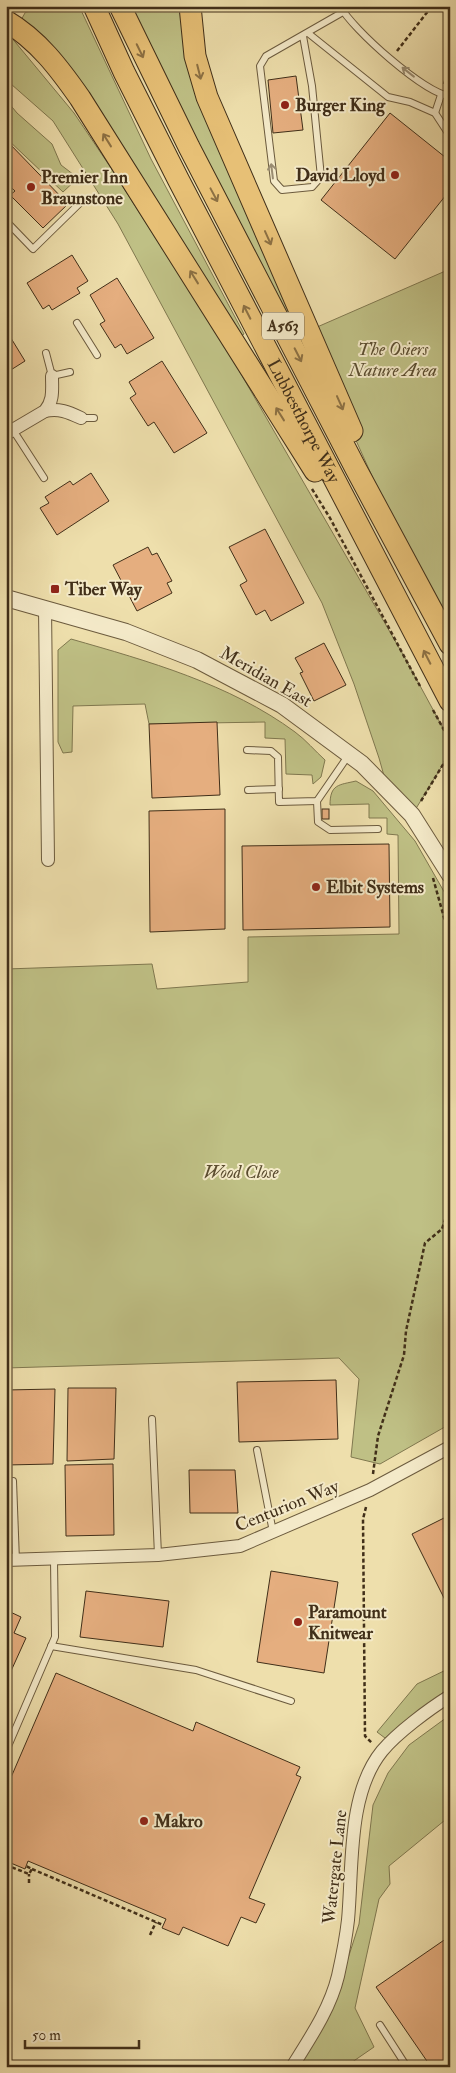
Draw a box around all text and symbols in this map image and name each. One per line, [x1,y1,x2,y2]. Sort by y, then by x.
one-way arrow [135,43,145,58]
one-way arrow [195,63,204,79]
one-way arrow [402,67,415,78]
place label: Burger King [295,94,386,117]
marker: Burger King [279,99,291,111]
one-way arrow [102,133,112,147]
one-way arrow [267,163,277,179]
place label: David Lloyd [295,164,385,187]
place label: Premier Inn Braunstone [41,166,129,210]
marker: David Lloyd [389,169,401,181]
marker: Premier Inn Braunstone [25,181,37,193]
one-way arrow [210,187,219,202]
one-way arrow [264,230,274,245]
one-way arrow [188,270,199,284]
one-way arrow [242,304,252,319]
road number: A563 [262,312,304,340]
park label: The Osiers Nature Area [348,338,437,382]
one-way arrow [293,347,303,362]
street label: Lubbesthorpe Way [262,355,346,488]
one-way arrow [335,395,345,410]
one-way arrow [275,408,285,422]
place label: Tiber Way [64,578,143,601]
marker: Tiber Way [49,583,61,595]
street label: Meridian East [216,641,316,713]
one-way arrow [422,650,432,665]
place label: Elbit Systems [326,876,424,899]
marker: Elbit Systems [310,881,322,893]
park label: Wood Close [203,1161,280,1184]
street label: Centurion Way [232,1474,343,1537]
place label: Paramount Knitwear [308,1601,387,1645]
marker: Paramount Knitwear [292,1616,304,1628]
street label: Watergate Lane [317,1808,352,1926]
place label: Makro [153,1810,203,1833]
marker: Makro [138,1815,150,1827]
scale bar [25,2018,139,2050]
text: 50 m [32,2026,61,2045]

